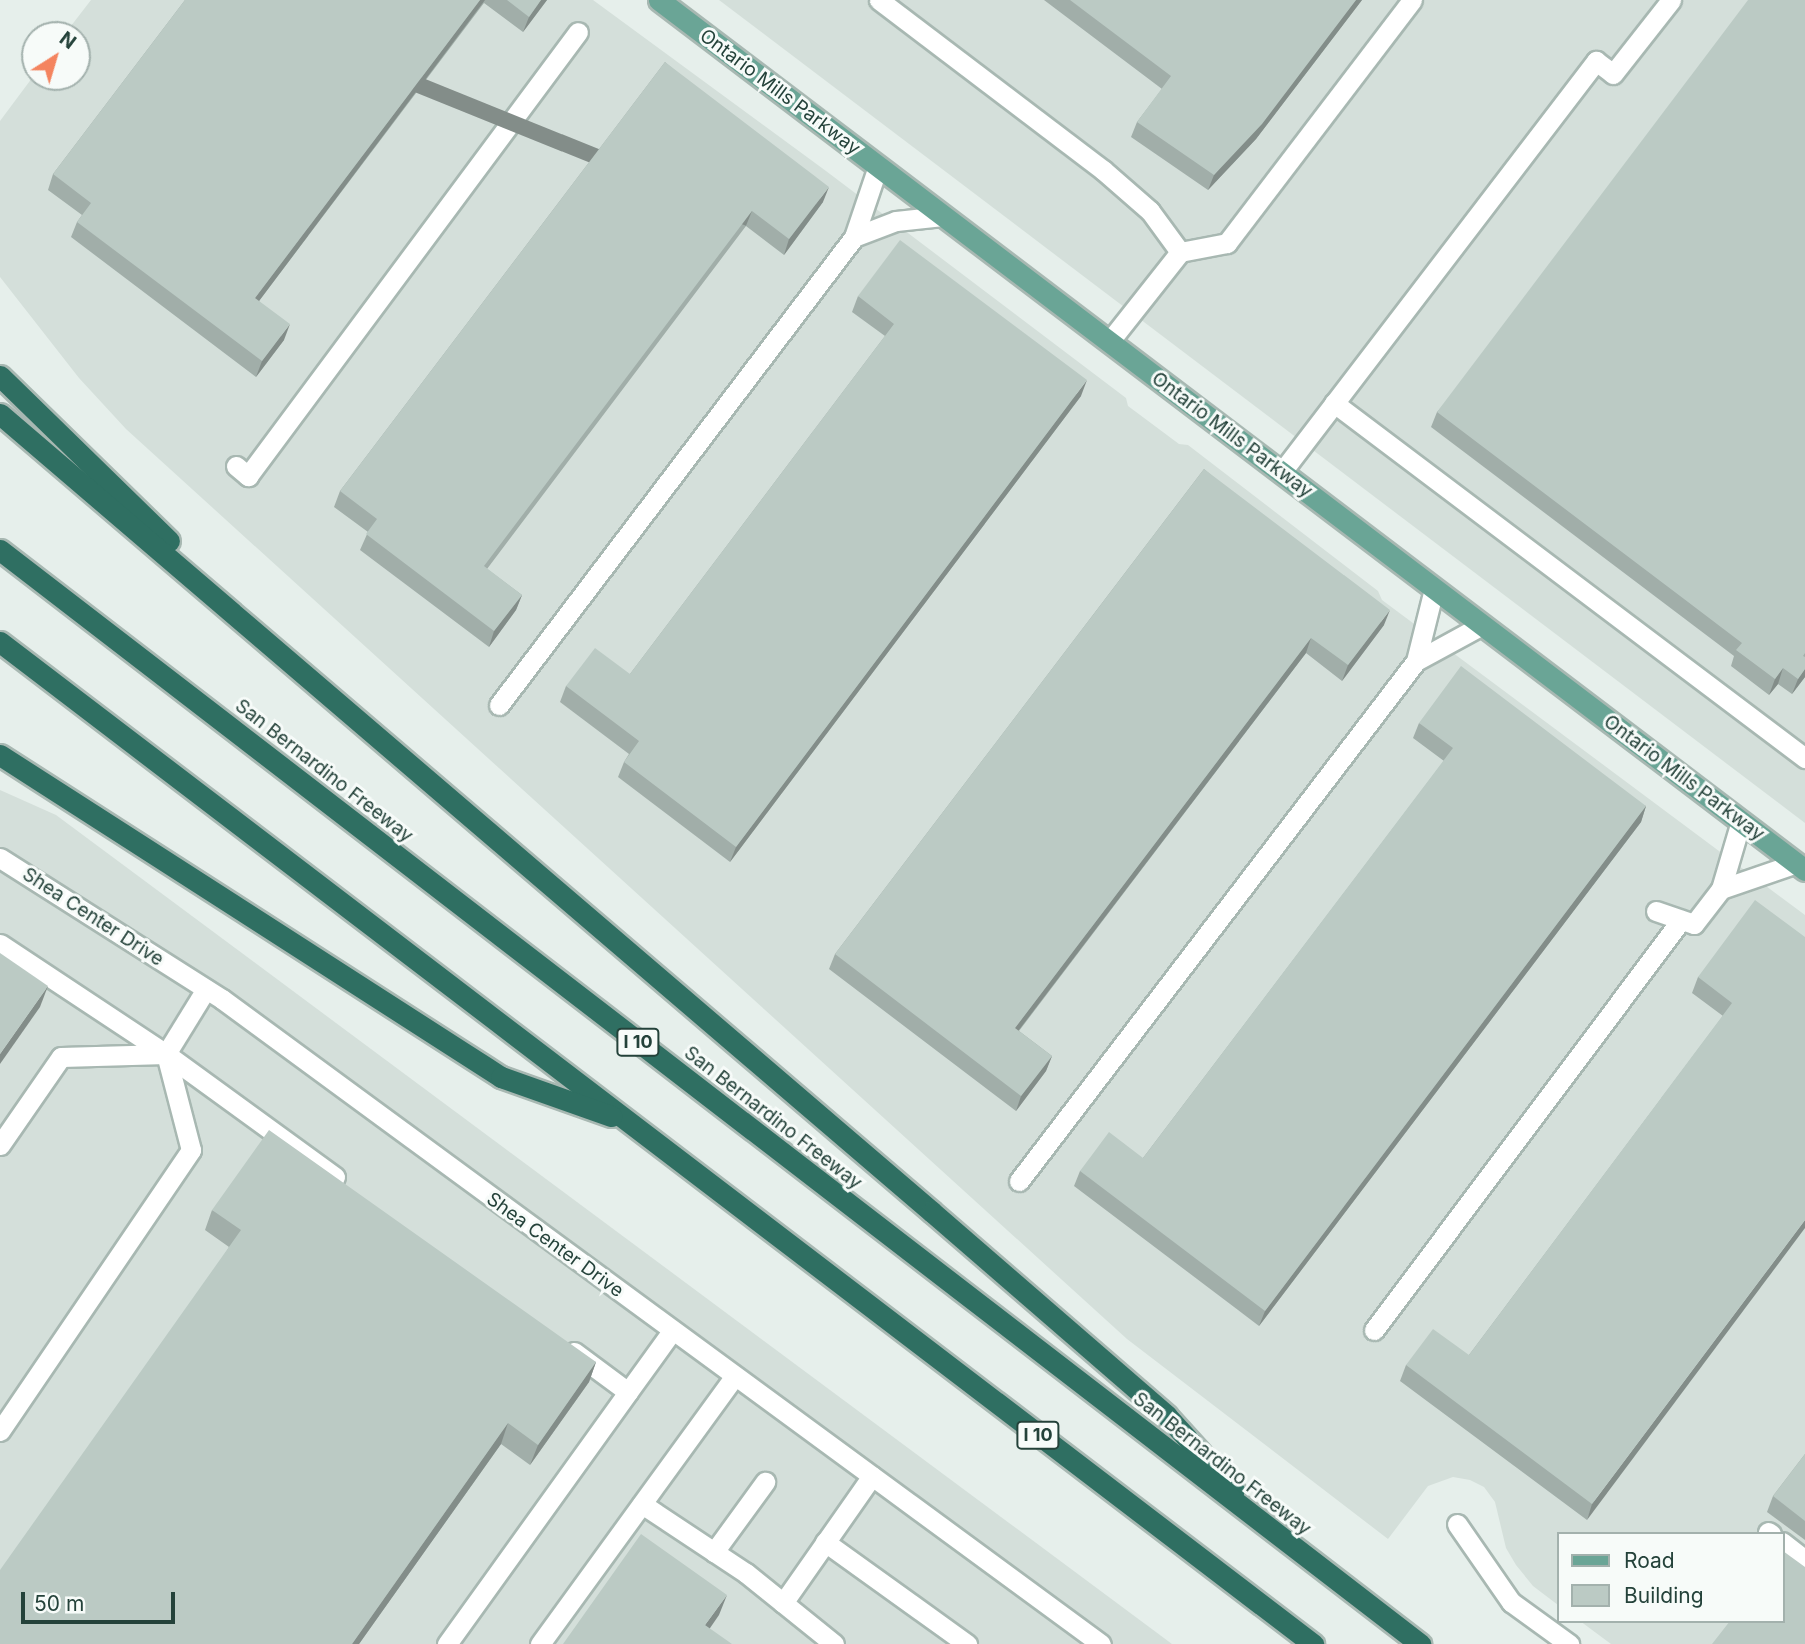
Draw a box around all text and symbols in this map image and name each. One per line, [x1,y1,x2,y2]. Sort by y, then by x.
north arrow [21,21,91,91]
street label: Ontario Mills Parkway [695,24,865,160]
text: N [55,27,80,54]
street label: Ontario Mills Parkway [1147,367,1317,503]
street label: San Bernardino Freeway [231,695,417,847]
street label: Ontario Mills Parkway [1599,710,1769,846]
street label: Shea Center Drive [18,863,168,971]
road number: I 10 [615,1028,661,1056]
street label: San Bernardino Freeway [680,1042,866,1194]
street label: Shea Center Drive [482,1188,628,1302]
street label: San Bernardino Freeway [1129,1388,1315,1540]
road number: I 10 [1015,1420,1061,1450]
legend [1556,1532,1784,1623]
text: Road [1624,1548,1675,1573]
scale bar [24,1578,178,1622]
text: Building [1624,1583,1704,1608]
text: 50 m [34,1591,84,1616]

